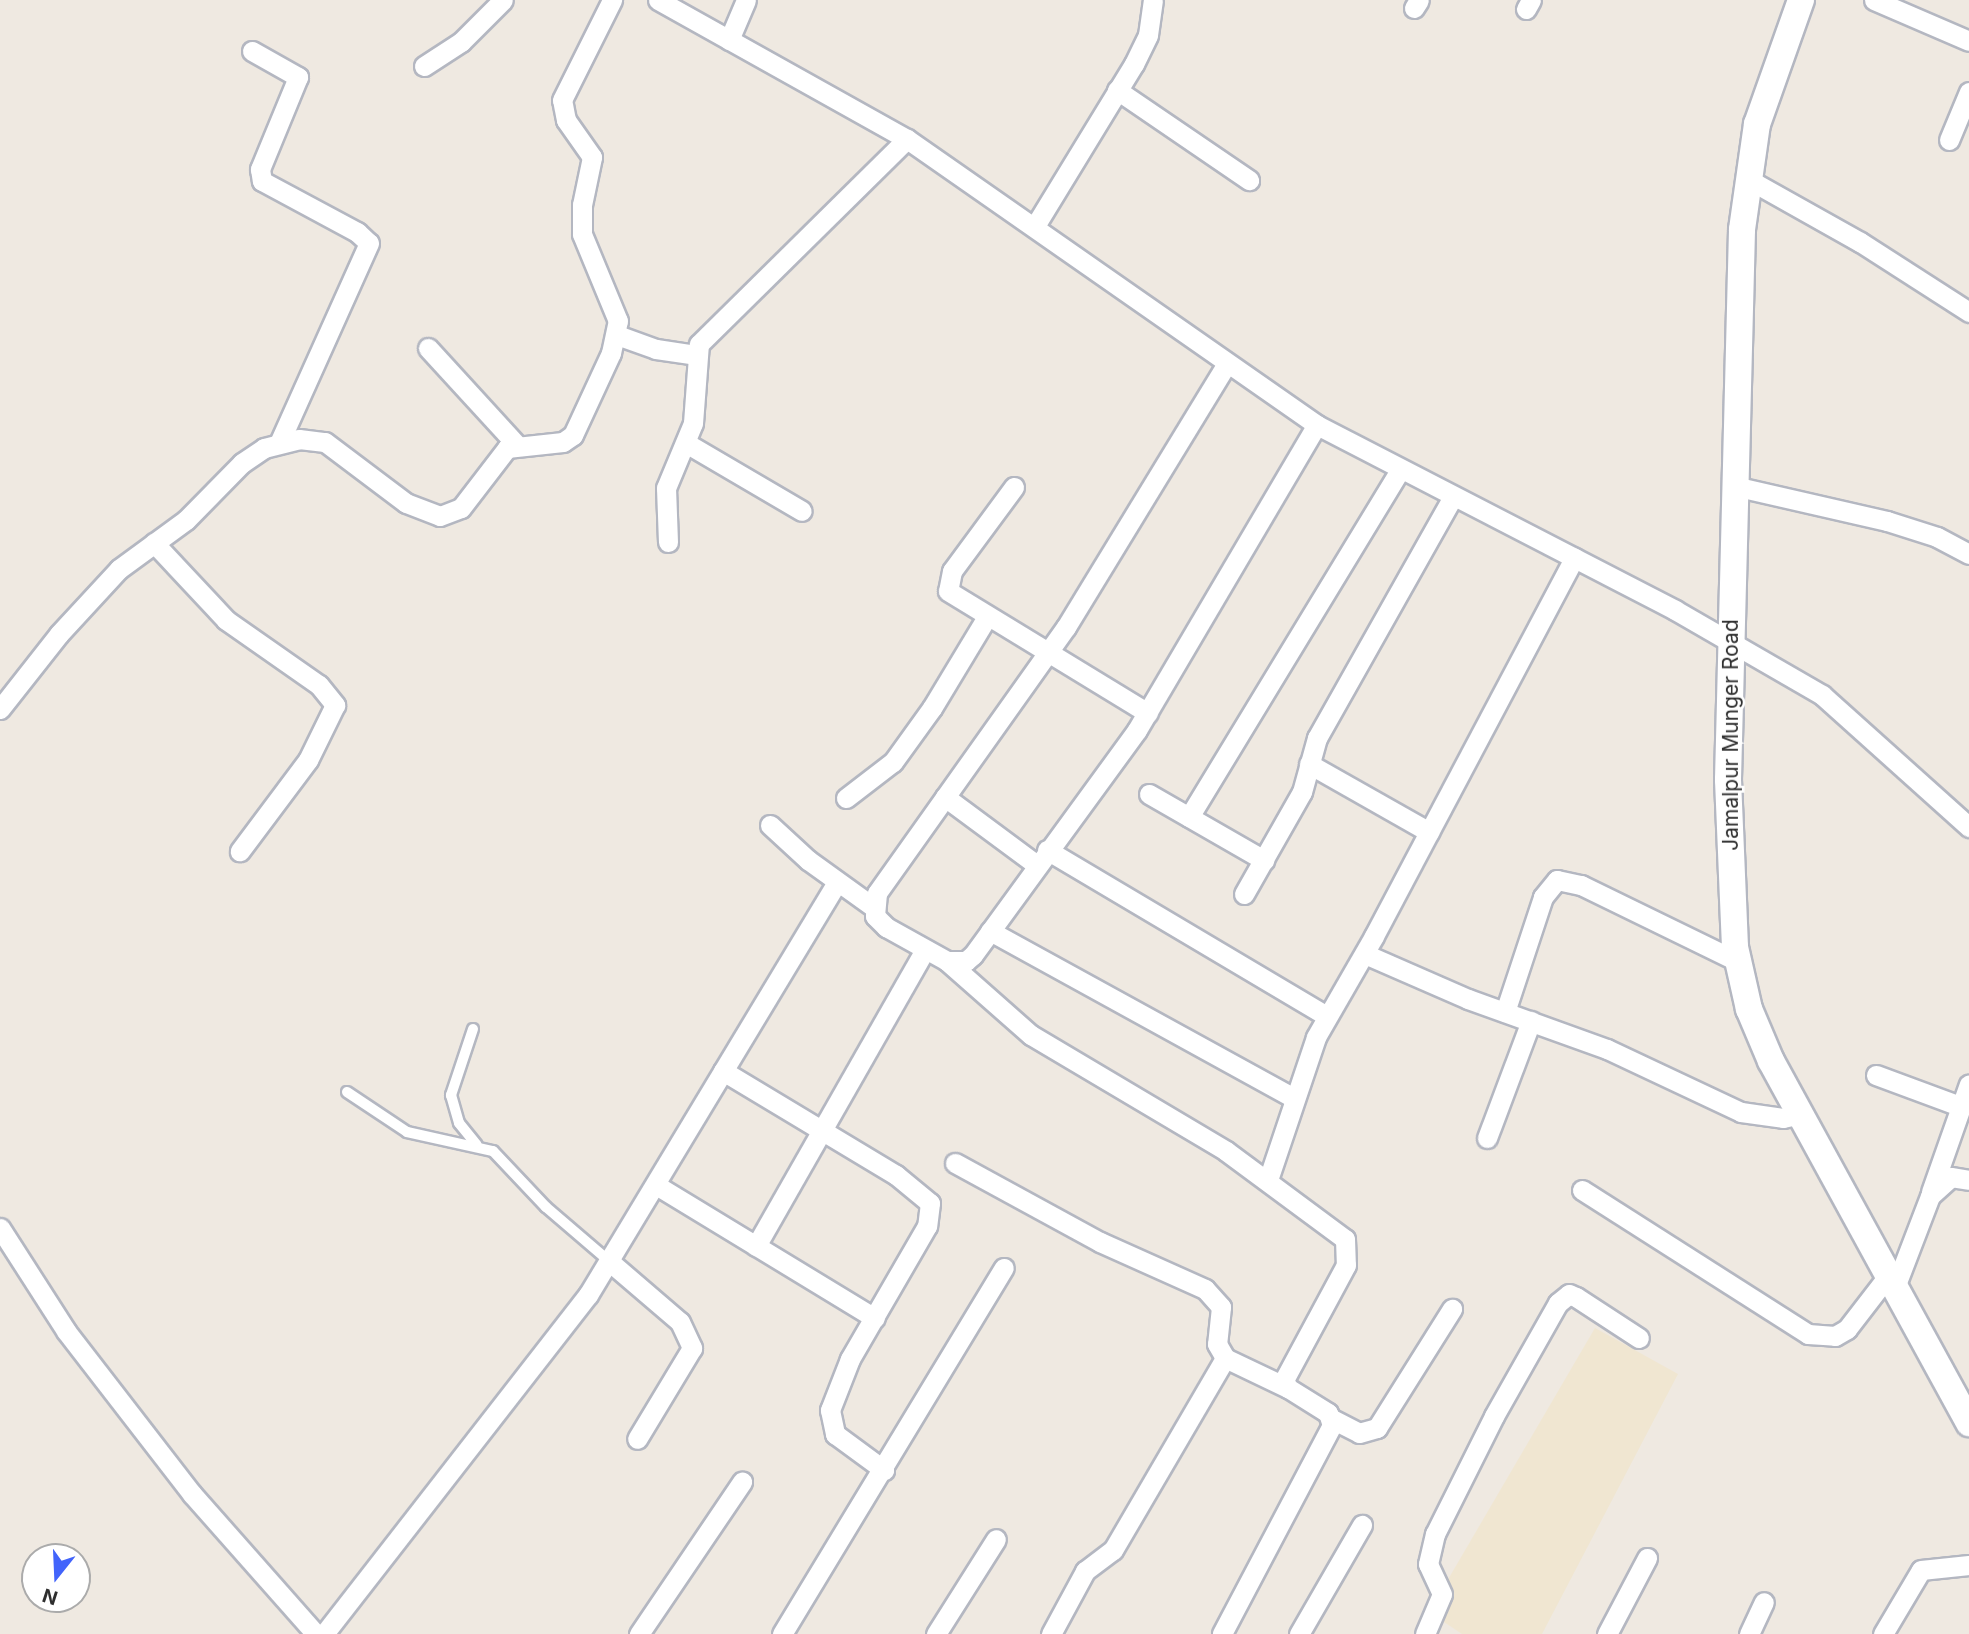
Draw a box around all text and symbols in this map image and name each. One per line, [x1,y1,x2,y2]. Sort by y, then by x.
street label: Jamalpur Munger Road [1718,619,1744,851]
north arrow [21,1543,91,1613]
text: N [40,1583,60,1610]

